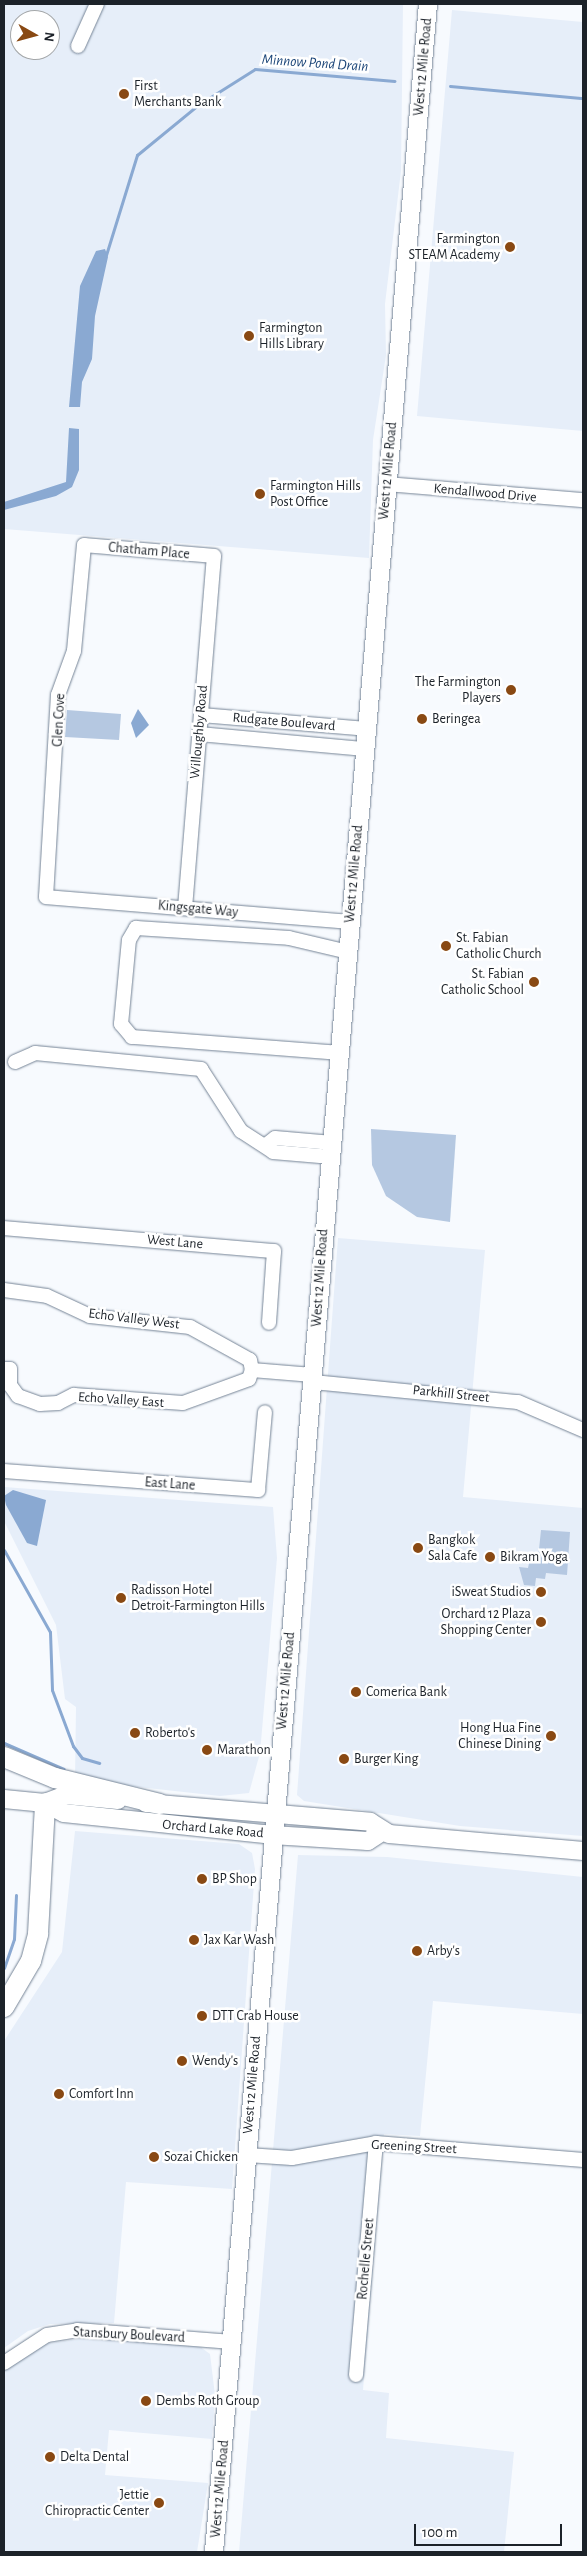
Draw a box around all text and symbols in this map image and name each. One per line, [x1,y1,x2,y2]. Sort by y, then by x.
north arrow [10,10,60,60]
street label: West 12 Mile Road [410,17,436,117]
text: N [41,31,56,42]
water label: Minnow Pond Drain [261,50,369,76]
place label: First Merchants Bank [134,78,221,110]
marker: First Merchants Bank [118,88,130,100]
place label: Farmington STEAM Academy [408,231,500,264]
marker: Farmington STEAM Academy [504,241,516,253]
place label: Farmington Hills Library [259,320,324,352]
marker: Farmington Hills Library [243,330,255,342]
street label: West 12 Mile Road [375,421,401,521]
place label: Farmington Hills Post Office [270,478,361,511]
street label: Kendallwood Drive [433,480,537,506]
marker: Farmington Hills Post Office [254,488,266,500]
street label: Chatham Place [108,539,190,563]
place label: The Farmington Players [415,674,501,706]
street label: Willoughby Road [187,684,211,780]
marker: The Farmington Players [505,684,517,696]
street label: Glen Cove [49,693,69,747]
street label: Rudgate Boulevard [232,709,336,735]
place label: Beringea [432,711,481,727]
marker: Beringea [416,713,428,725]
street label: West 12 Mile Road [341,824,367,924]
street label: Kingsgate Way [157,897,239,921]
place label: St. Fabian Catholic Church [456,930,542,962]
marker: St. Fabian Catholic Church [440,940,452,952]
place label: St. Fabian Catholic School [441,966,524,999]
marker: St. Fabian Catholic School [528,976,540,988]
street label: West 12 Mile Road [308,1228,332,1328]
street label: West Lane [146,1231,204,1253]
street label: Echo Valley West [88,1305,180,1333]
street label: Parkhill Street [412,1382,490,1406]
street label: Echo Valley East [77,1389,165,1411]
street label: East Lane [144,1474,196,1494]
place label: Bangkok Sala Cafe [428,1532,477,1564]
marker: Bangkok Sala Cafe [412,1542,424,1554]
place label: Bikram Yoga [500,1549,568,1565]
marker: Bikram Yoga [484,1551,496,1563]
place label: Radisson Hotel Detroit-Farmington Hills [131,1582,265,1614]
place label: iSweat Studios [451,1584,531,1600]
marker: iSweat Studios [535,1586,547,1598]
marker: Radisson Hotel Detroit-Farmington Hills [115,1592,127,1604]
place label: Orchard 12 Plaza Shopping Center [440,1606,531,1638]
marker: Orchard 12 Plaza Shopping Center [535,1616,547,1628]
street label: West 12 Mile Road [273,1631,299,1731]
place label: Comerica Bank [366,1684,447,1700]
marker: Comerica Bank [350,1686,362,1698]
place label: Hong Hua Fine Chinese Dining [458,1720,541,1752]
place label: Roberto's [145,1725,195,1741]
marker: Roberto's [129,1727,141,1739]
marker: Hong Hua Fine Chinese Dining [545,1730,557,1742]
place label: Marathon [217,1742,271,1758]
marker: Marathon [201,1744,213,1756]
place label: Burger King [354,1751,418,1767]
marker: Burger King [338,1753,350,1765]
street label: Orchard Lake Road [162,1816,264,1842]
place label: BP Shop [212,1871,257,1887]
marker: BP Shop [196,1873,208,1885]
place label: Jax Kar Wash [204,1932,274,1948]
marker: Jax Kar Wash [188,1934,200,1946]
place label: Arby's [427,1943,460,1959]
marker: Arby's [411,1945,423,1957]
place label: DTT Crab House [212,2008,299,2024]
marker: DTT Crab House [196,2010,208,2022]
street label: West 12 Mile Road [239,2035,265,2135]
place label: Wendy's [192,2053,238,2069]
marker: Wendy's [176,2055,188,2067]
place label: Comfort Inn [69,2086,134,2102]
marker: Comfort Inn [53,2088,65,2100]
street label: Greening Street [371,2136,457,2158]
place label: Sozai Chicken [164,2149,238,2165]
marker: Sozai Chicken [148,2151,160,2163]
street label: Rochelle Street [354,2217,378,2301]
street label: Stansbury Boulevard [73,2324,185,2346]
place label: Dembs Roth Group [156,2393,259,2409]
marker: Dembs Roth Group [140,2395,152,2407]
street label: West 12 Mile Road [207,2439,233,2539]
place label: Delta Dental [60,2449,129,2465]
marker: Delta Dental [44,2451,56,2463]
place label: Jettie Chiropractic Center [45,2487,149,2520]
marker: Jettie Chiropractic Center [153,2497,165,2509]
scale bar [417,2514,564,2546]
text: 100 m [422,2525,457,2540]

